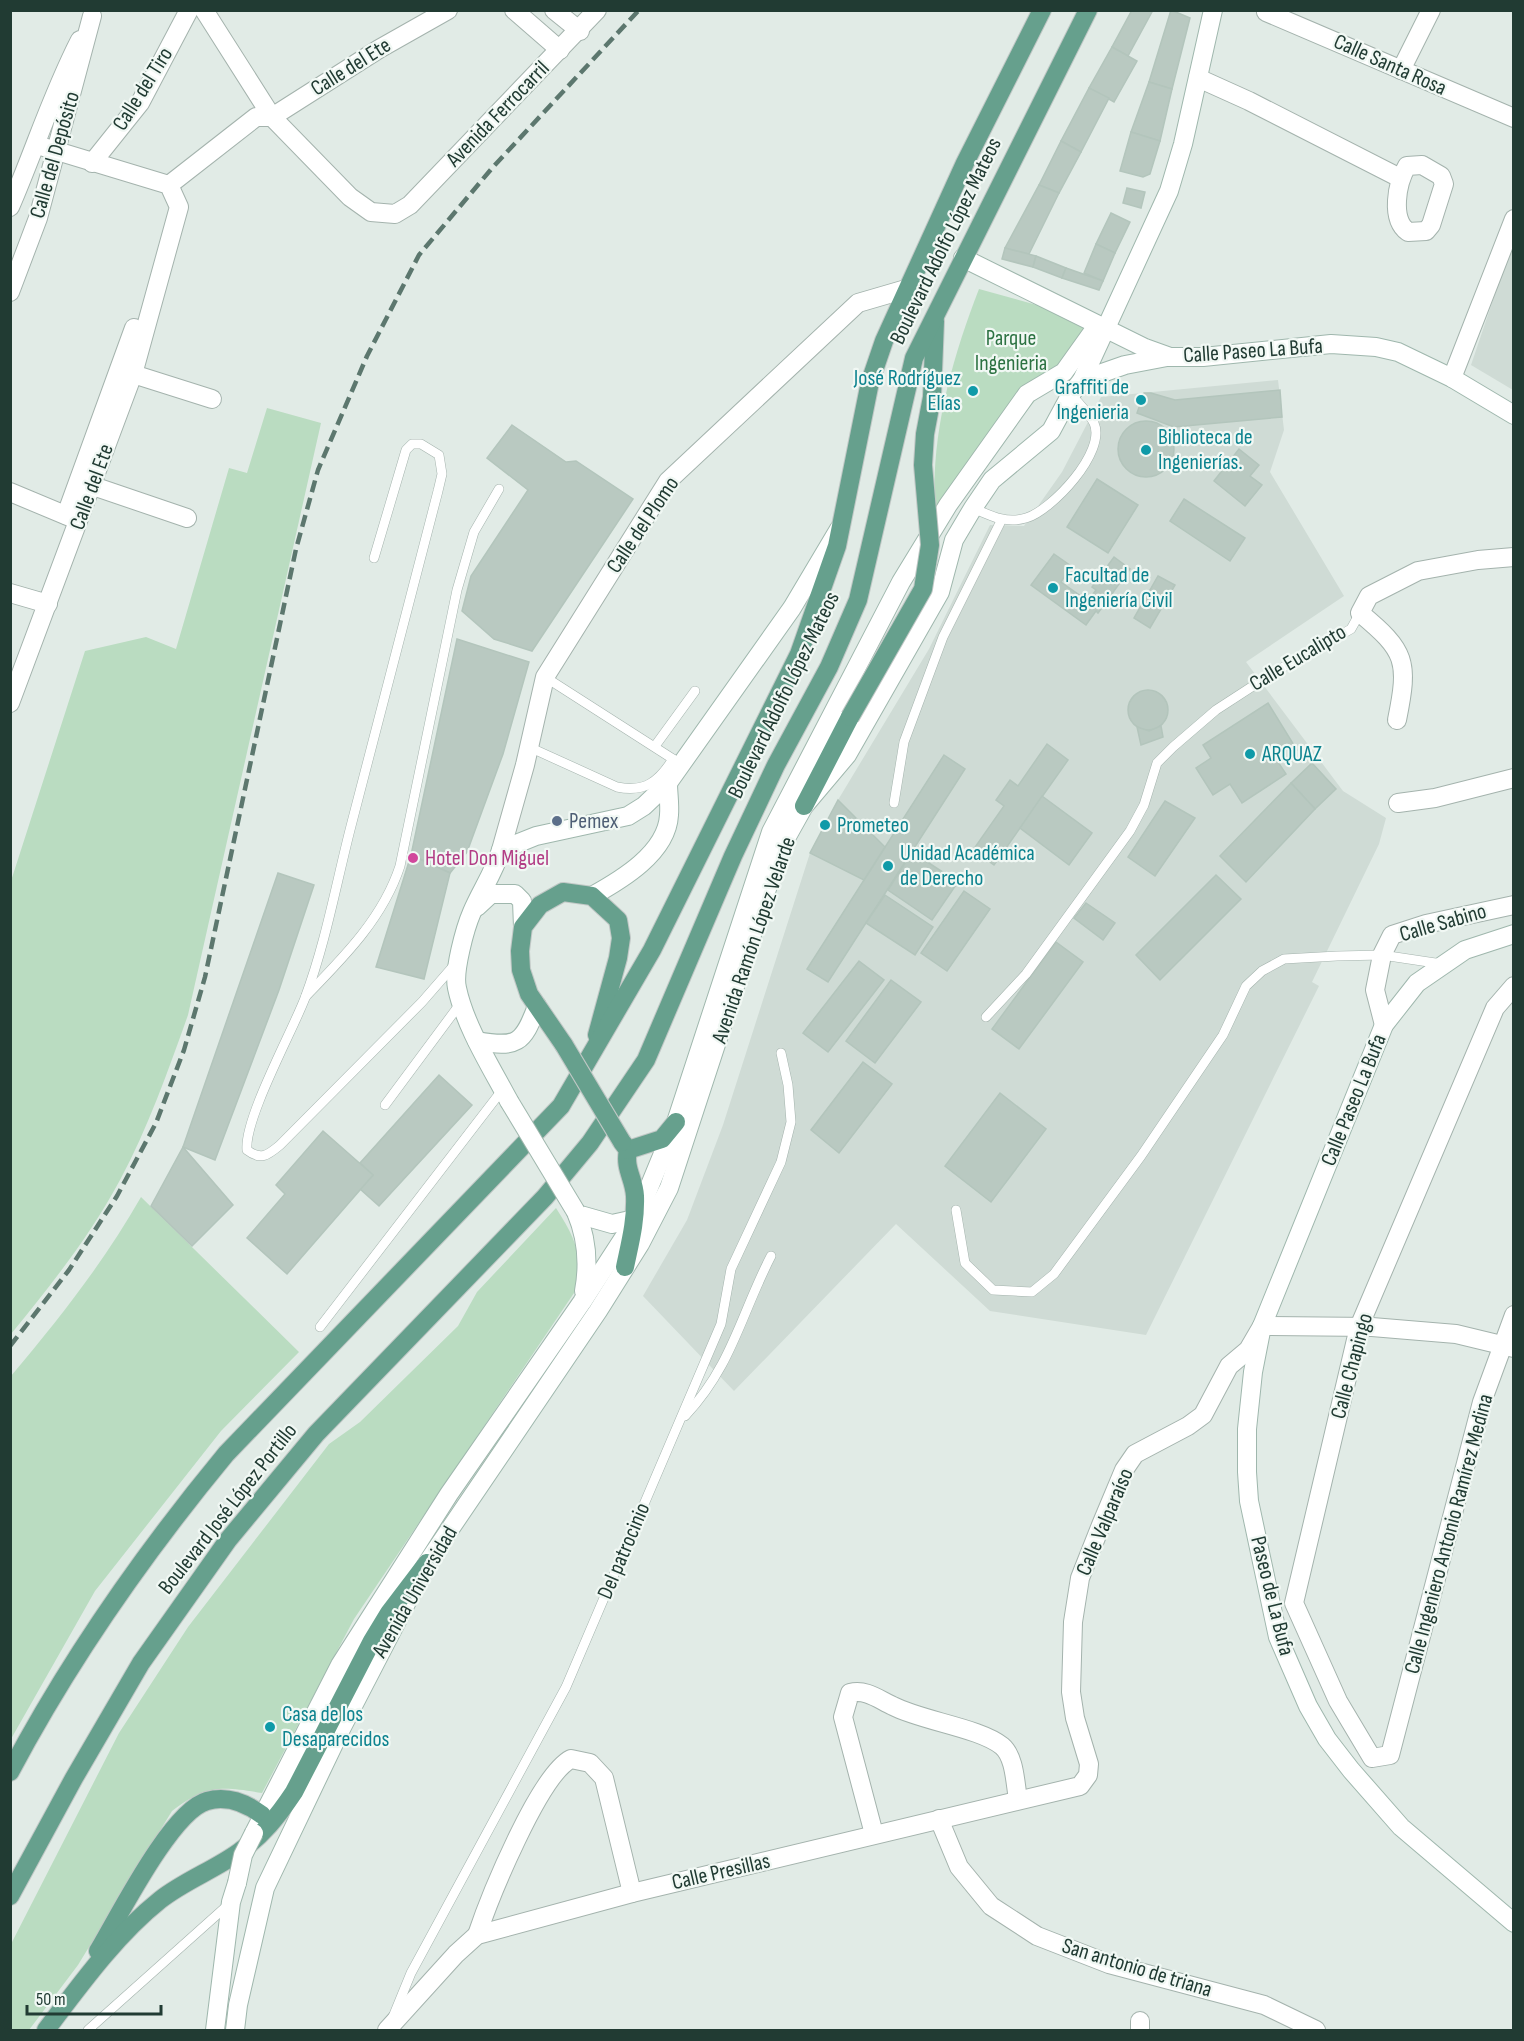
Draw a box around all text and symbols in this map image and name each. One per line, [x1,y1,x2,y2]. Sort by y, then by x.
street label: Calle Santa Rosa [1329,28,1451,102]
street label: Calle del Ete [306,32,396,102]
street label: Calle del Tiro [107,42,179,136]
street label: Avenida Ferrocarril [440,55,555,173]
street label: Calle del Depósito [24,89,86,221]
street label: Boulevard Adolfo López Mateos [884,133,1008,349]
park label: Parque Ingenieria [975,325,1047,377]
street label: Calle Paseo La Bufa [1182,333,1324,369]
place label: José Rodríguez Elías [853,365,961,417]
place label: Graffiti de Ingenieria [1055,374,1129,426]
marker: José Rodríguez Elías [966,384,980,398]
marker: Graffiti de Ingenieria [1134,393,1148,407]
place label: Biblioteca de Ingenierías. [1158,424,1253,476]
street label: Calle del Ete [64,440,120,534]
marker: Biblioteca de Ingenierías. [1139,443,1153,457]
street label: Calle del Plomo [601,472,685,578]
place label: Facultad de Ingeniería Civil [1065,562,1173,614]
marker: Facultad de Ingeniería Civil [1046,581,1060,595]
street label: Boulevard Adolfo López Mateos [722,587,846,803]
street label: Calle Eucalipto [1245,619,1351,697]
place label: ARQUAZ [1261,741,1322,768]
marker: ARQUAZ [1243,747,1257,761]
place label: Pemex [569,808,619,835]
place label: Prometeo [837,812,909,839]
marker: Pemex [550,814,564,828]
marker: Prometeo [818,818,832,832]
street label: Avenida Ramón López Velarde [706,833,802,1048]
place label: Unidad Académica de Derecho [900,840,1035,892]
place label: Hotel Don Miguel [425,845,549,872]
marker: Hotel Don Miguel [406,851,420,865]
marker: Unidad Académica de Derecho [881,859,895,873]
street label: Calle Sabino [1397,898,1489,948]
street label: Calle Paseo La Bufa [1315,1030,1393,1170]
street label: Calle Chapingo [1325,1310,1379,1422]
street label: Calle Ingeniero Antonio Ramírez Medina [1399,1391,1499,1677]
street label: Boulevard José López Portillo [153,1418,303,1600]
street label: Calle Valparaíso [1070,1464,1140,1580]
street label: Del patrocinio [592,1499,656,1603]
street label: Avenida Universidad [366,1521,464,1663]
street label: Paseo de La Bufa [1244,1534,1300,1658]
place label: Casa de los Desaparecidos [282,1701,390,1753]
marker: Casa de los Desaparecidos [263,1720,277,1734]
street label: Calle Presillas [669,1848,773,1896]
street label: San antonio de triana [1059,1932,1215,2004]
scale bar [27,1978,160,2016]
text: 50 m [36,1989,66,2010]

